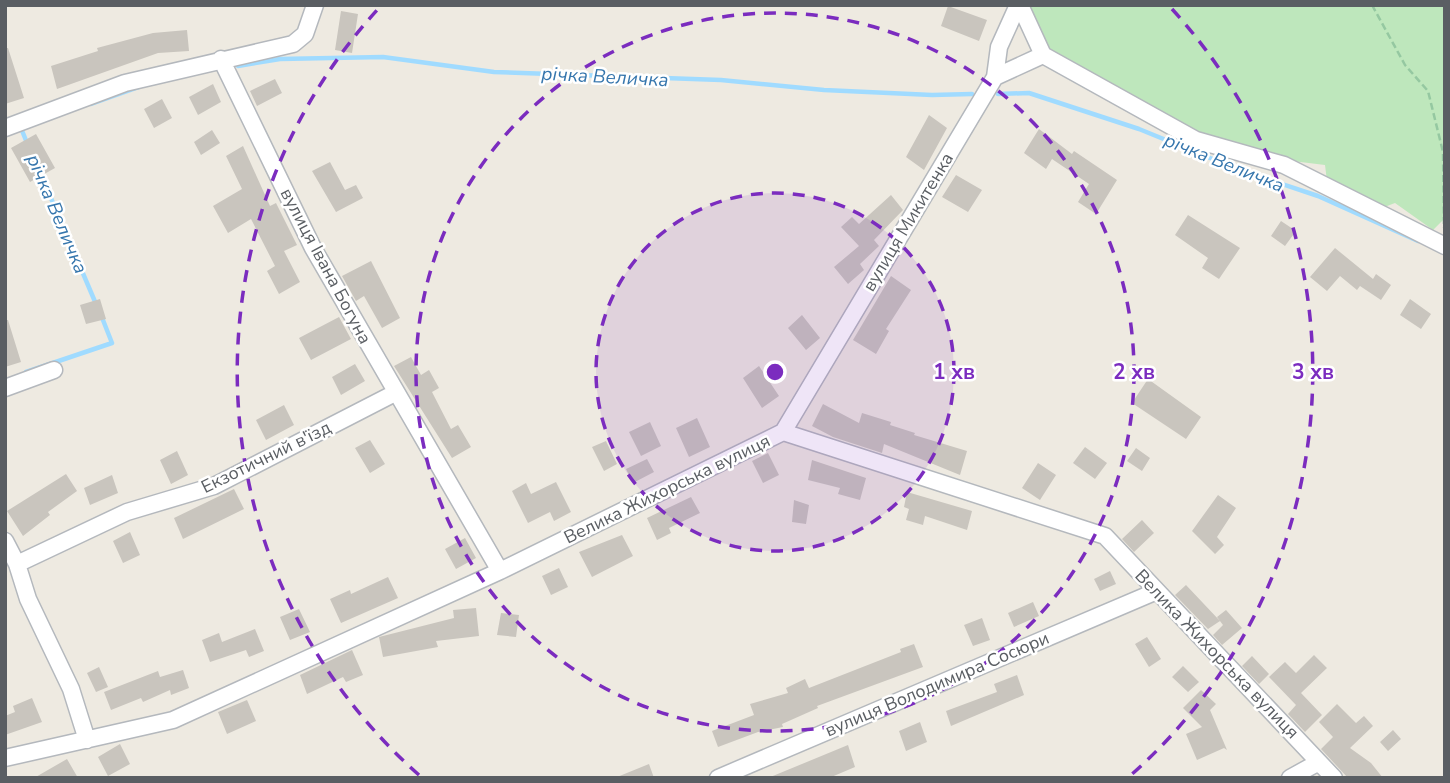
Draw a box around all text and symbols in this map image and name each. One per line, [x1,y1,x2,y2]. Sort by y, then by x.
water label: річка Величка [541,61,669,93]
water label: річка Величка [1160,127,1288,199]
street label: вулиця Микитенка [857,148,959,296]
water label: річка Величка [20,150,94,278]
street label: вулиця Івана Богуна [275,184,377,348]
text: 1 хв [933,358,975,386]
text: 2 хв [1113,358,1155,386]
text: 3 хв [1292,358,1334,386]
centre of rings [763,360,787,384]
street label: Екзотичний в'їзд [197,415,335,499]
street label: Велика Жихорська вулиця [560,428,774,550]
street label: Велика Жихорська вулиця [1130,564,1304,744]
street label: вулиця Володимира Сосюри [821,626,1053,742]

